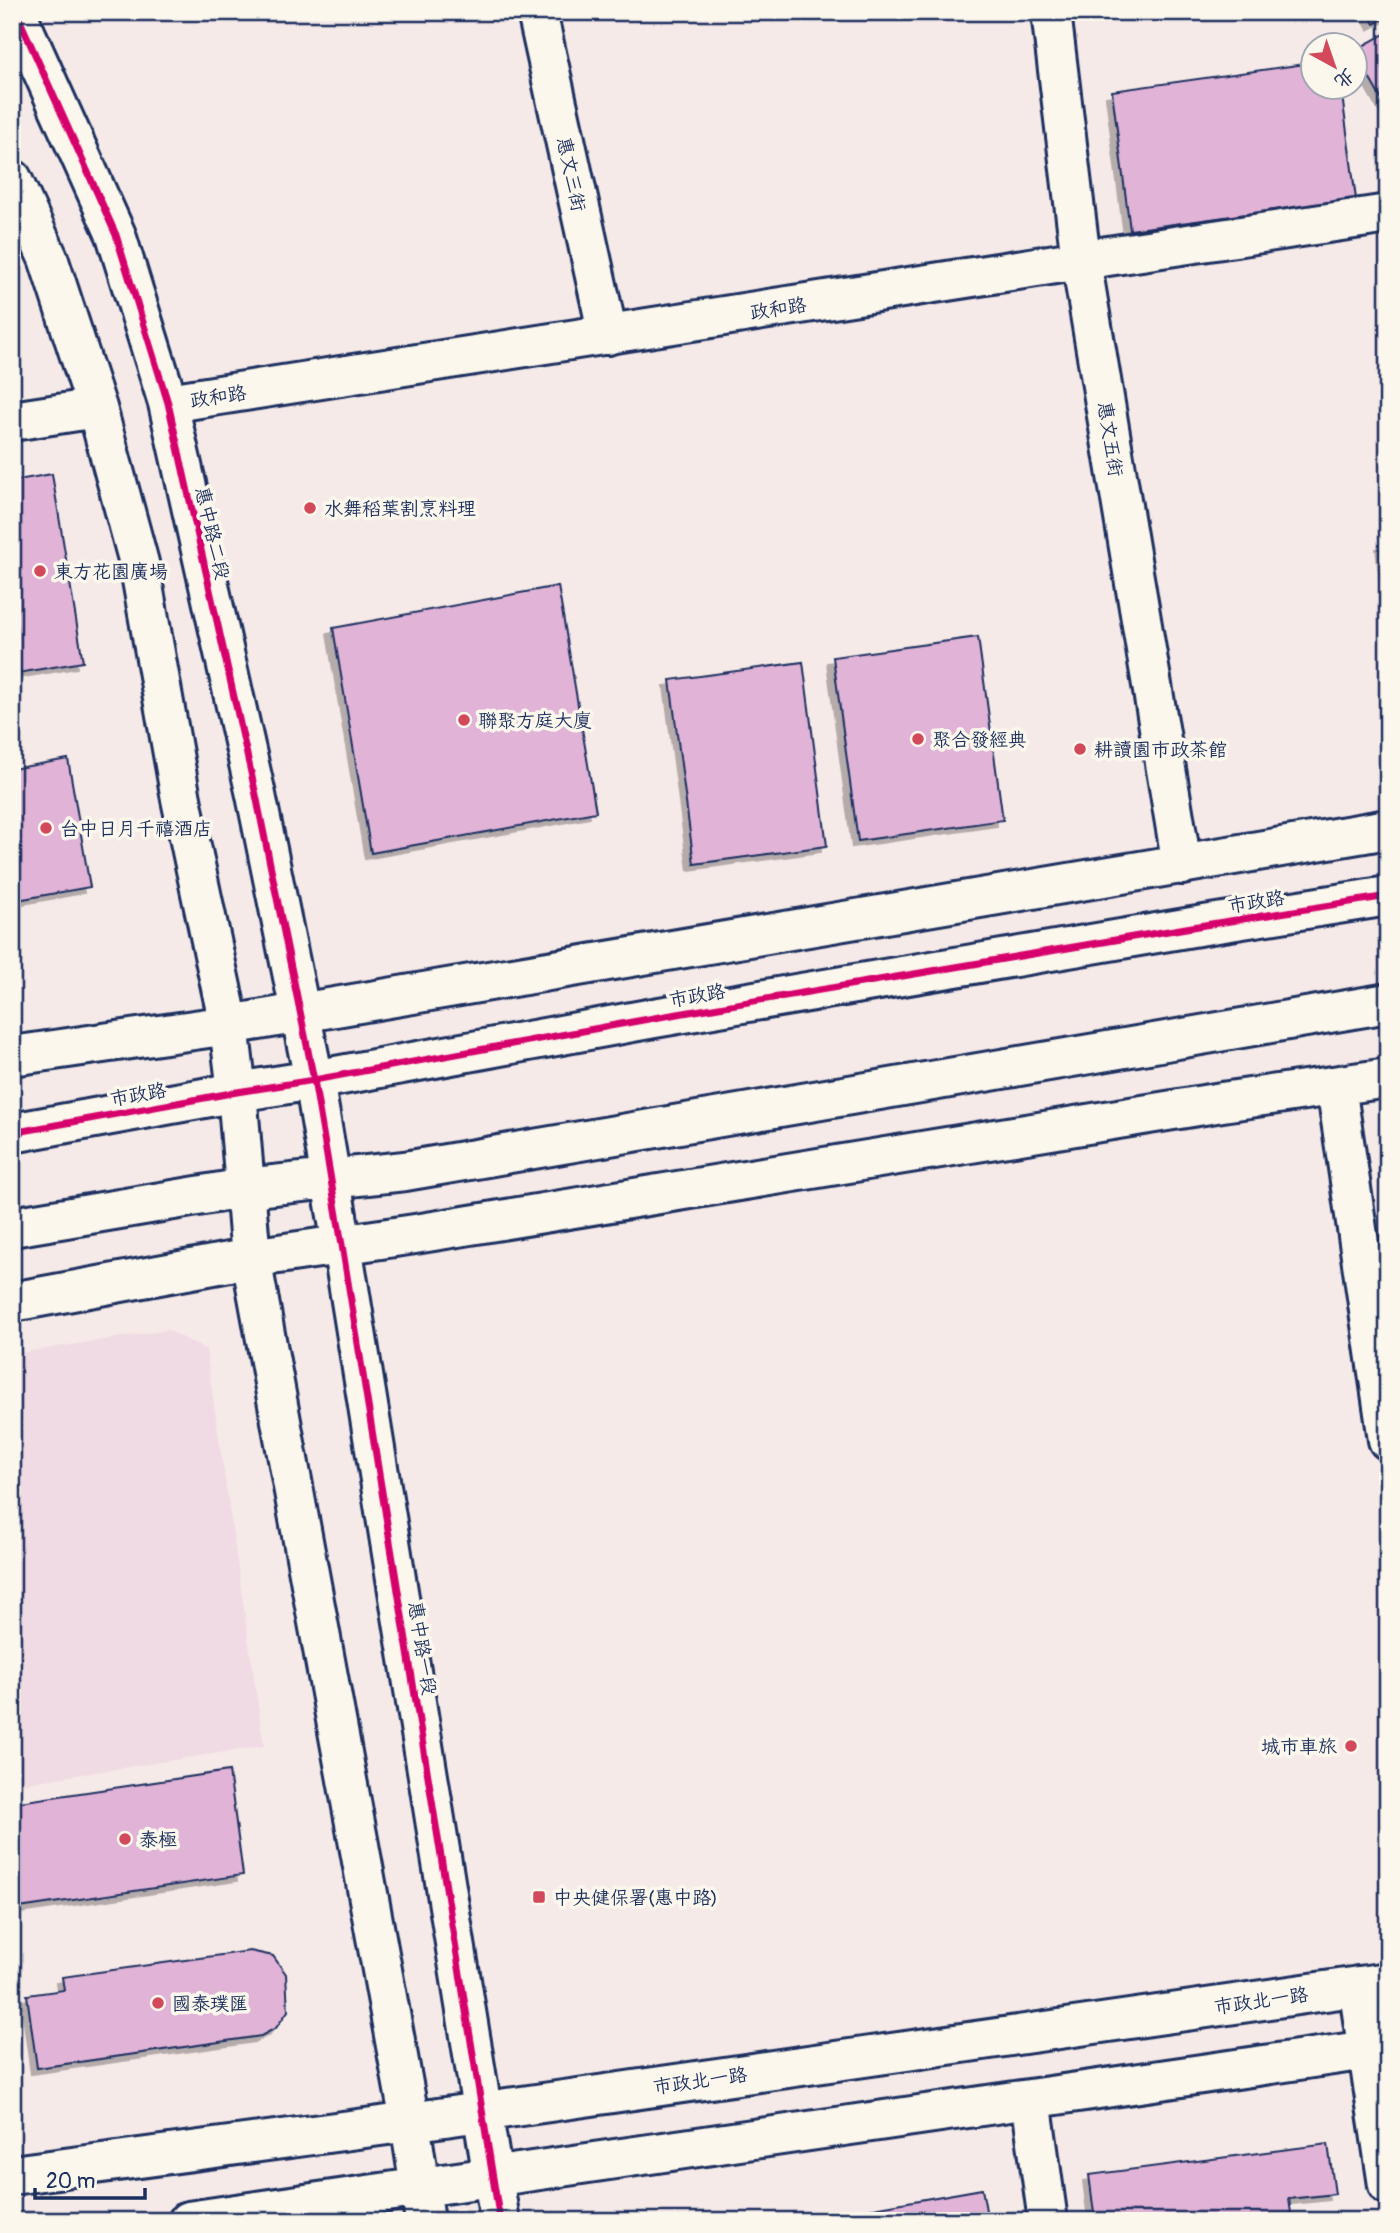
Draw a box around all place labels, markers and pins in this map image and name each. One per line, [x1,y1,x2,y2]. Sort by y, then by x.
place label: 水舞稻葉割烹料理 [324,497,476,521]
marker: 水舞稻葉割烹料理 [302,500,318,516]
place label: 東方花園廣場 [54,560,168,584]
marker: 東方花園廣場 [32,563,48,579]
place label: 聯聚方庭大廈 [478,709,592,733]
marker: 聯聚方庭大廈 [456,712,472,728]
place label: 聚合發經典 [932,728,1027,752]
marker: 聚合發經典 [910,731,926,747]
place label: 耕讀園市政茶館 [1094,738,1227,762]
marker: 耕讀園市政茶館 [1072,741,1088,757]
place label: 台中日月千禧酒店 [60,817,212,841]
marker: 台中日月千禧酒店 [38,820,54,836]
place label: 城市車旅 [1261,1735,1337,1759]
marker: 城市車旅 [1343,1738,1359,1754]
place label: 泰極 [139,1828,177,1852]
marker: 泰極 [117,1831,133,1847]
place label: 中央健保署(惠中路) [553,1886,718,1910]
marker: 中央健保署(惠中路) [531,1889,547,1905]
place label: 國泰璞匯 [172,1992,248,2016]
marker: 國泰璞匯 [150,1995,166,2011]

